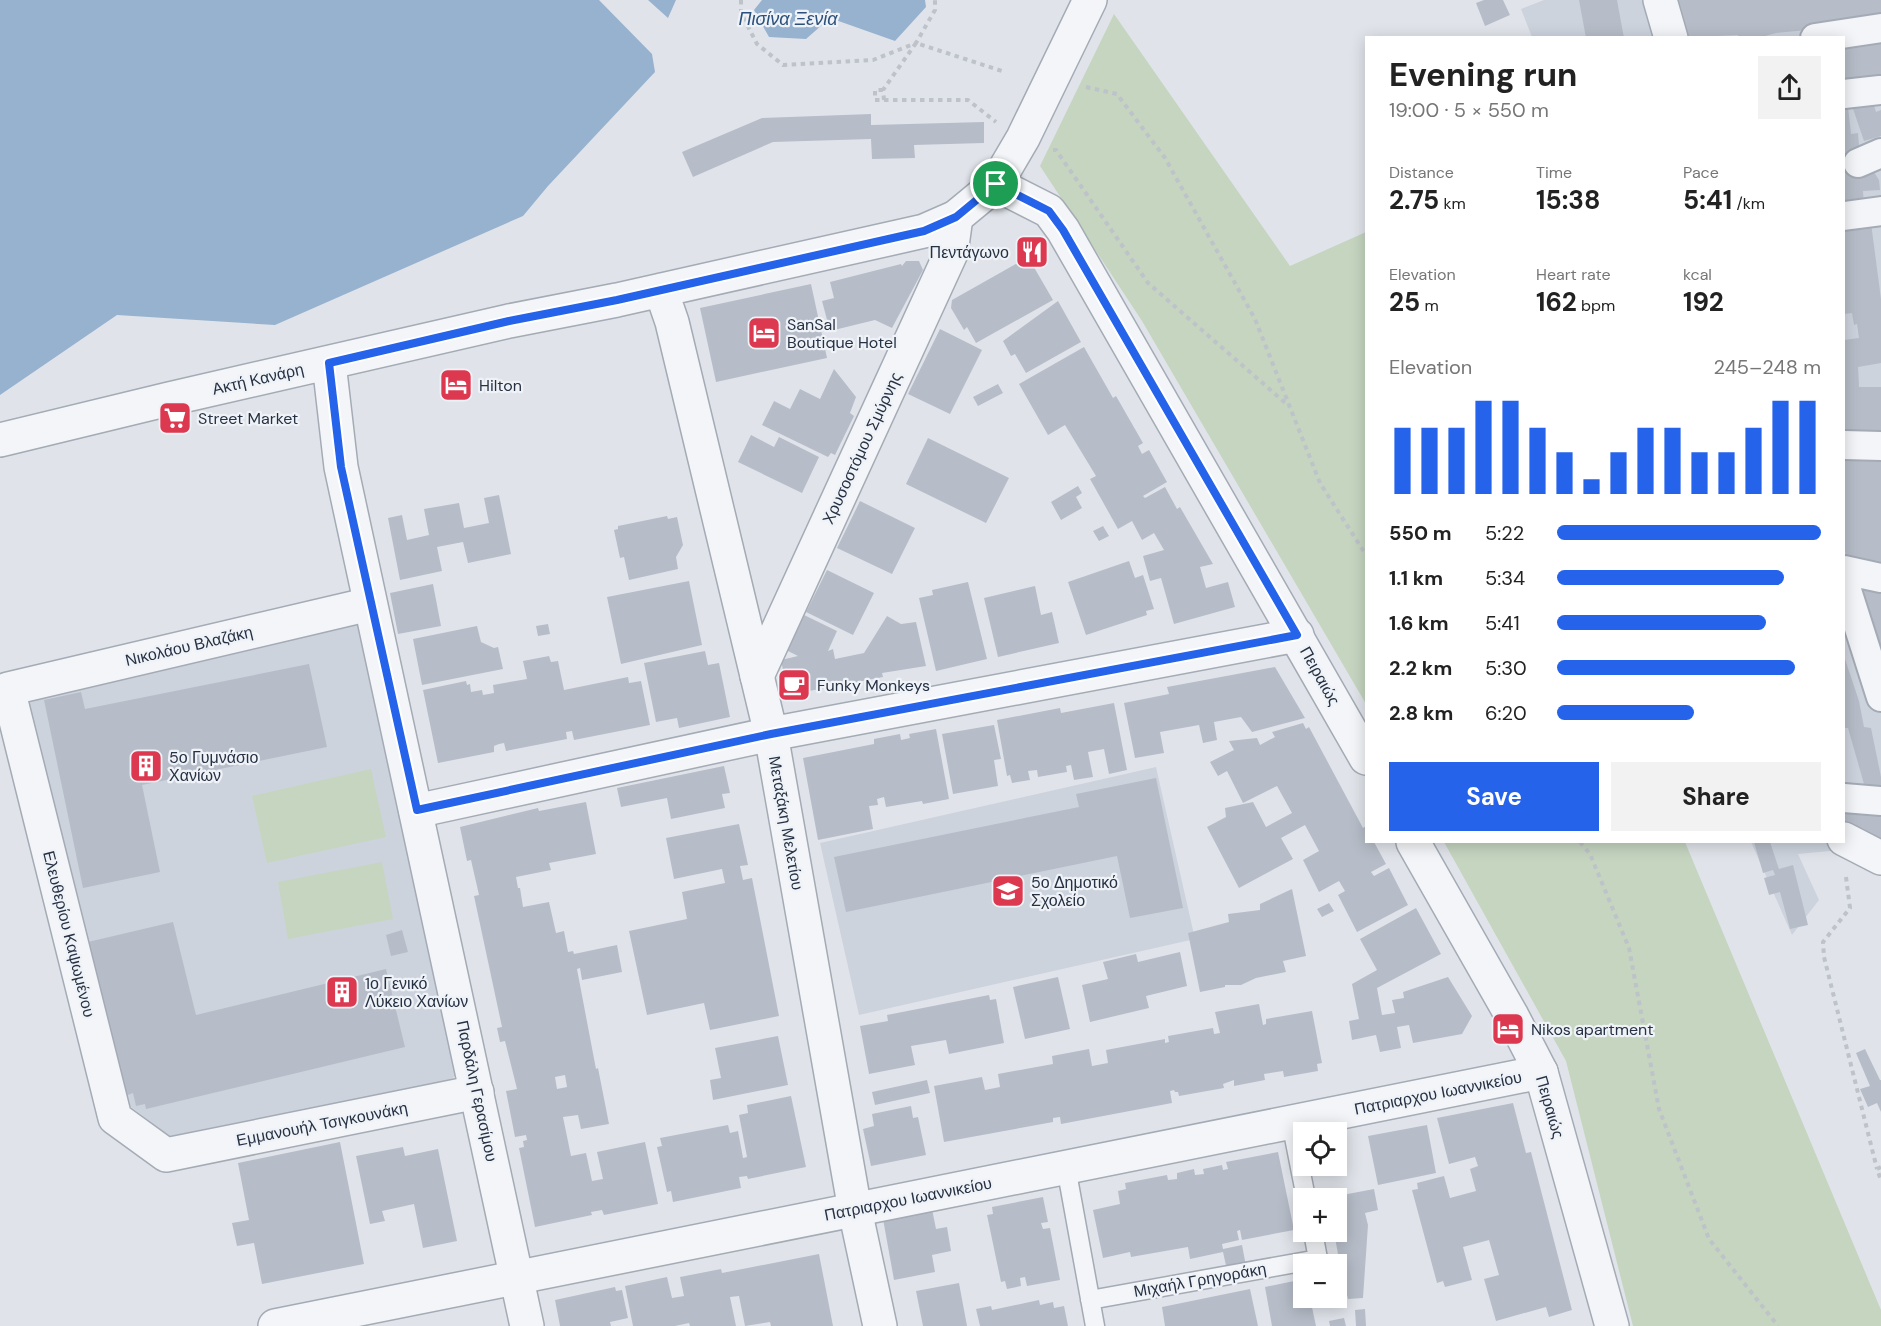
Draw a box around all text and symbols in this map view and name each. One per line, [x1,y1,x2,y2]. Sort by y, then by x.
water label: Πισίνα Ξενία [738,7,838,31]
text: Evening run [1389,53,1577,96]
button: share [1758,56,1821,119]
text: 19:00 · 5 × 550 m [1389,97,1549,123]
pin [970,158,1021,209]
text: Distance [1389,162,1454,183]
text: Time [1536,162,1572,183]
text: Pace [1683,162,1719,183]
icon: arrive [979,167,1012,200]
text: 2.75 [1389,183,1439,217]
text: 15:38 [1536,183,1600,217]
text: 5:41 [1683,183,1732,217]
text: km [1439,193,1466,214]
text: /km [1732,193,1765,214]
restaurant icon: Πεντάγωνο [1014,234,1050,270]
place label: Πεντάγωνο [930,242,1009,263]
text: Elevation [1389,264,1456,285]
text: Heart rate [1536,264,1611,285]
text: kcal [1683,264,1712,285]
text: 25 [1389,285,1420,319]
text: 162 [1536,285,1577,319]
text: 192 [1683,285,1724,319]
text: m [1420,295,1439,316]
text: bpm [1577,295,1615,316]
place label: SanSal Boutique Hotel [787,314,897,353]
hotel icon: SanSal Boutique Hotel [746,315,782,351]
text: Elevation [1389,354,1472,380]
text: 245–248 m [1713,354,1821,380]
street label: Ακτή Κανάρη [210,358,306,400]
hotel icon: Hilton [438,367,474,403]
street label: Χρυσοστόμου Σμύρνης [818,368,907,527]
place label: Hilton [479,375,522,396]
supermarket icon: Street Market [157,400,193,436]
place label: Street Market [198,408,298,429]
text: 550 m [1389,520,1451,546]
text: 5:22 [1485,520,1524,546]
text: 1.1 km [1389,565,1443,591]
text: 5:34 [1485,565,1525,591]
text: 1.6 km [1389,610,1448,636]
text: 5:41 [1485,610,1520,636]
street label: Νικολάου Βλαζάκη [123,621,255,671]
street label: Πειραιώς [1295,643,1345,709]
text: 2.2 km [1389,655,1452,681]
text: 5:30 [1485,655,1527,681]
cafe icon: Funky Monkeys [776,667,812,703]
place label: Funky Monkeys [817,675,930,696]
text: 2.8 km [1389,700,1453,726]
text: 6:20 [1485,700,1527,726]
place label: 5ο Γυμνάσιο Χανίων [169,747,258,786]
building icon: 5ο Γυμνάσιο Χανίων [128,748,164,784]
street label: Μεταξάκη Μελετίου [764,754,808,892]
button: Save [1389,762,1599,831]
button: Share [1611,762,1821,831]
street label: Ελευθερίου Καψωμένου [38,849,100,1019]
place label: 5ο Δημοτικό Σχολείο [1031,872,1118,911]
school or university icon: 5ο Δημοτικό Σχολείο [990,873,1026,909]
place label: 1ο Γενικό Λύκειο Χανίων [365,973,468,1012]
building icon: 1ο Γενικό Λύκειο Χανίων [324,974,360,1010]
hotel icon: Nikos apartment [1490,1011,1526,1047]
street label: Παρδάλη Γερασίμου [452,1018,502,1164]
place label: Nikos apartment [1531,1019,1654,1040]
street label: Πατριαρχου Ιωαννικείου [1353,1066,1523,1120]
street label: Πειραιώς [1531,1073,1569,1141]
street label: Εμμανουήλ Τσιγκουνάκη [234,1097,410,1151]
map controls [1293,1122,1347,1308]
button: locate [1293,1122,1347,1176]
street label: Πατριαρχου Ιωαννικείου [823,1172,993,1226]
button: + [1293,1188,1347,1242]
button: − [1293,1254,1347,1308]
street label: Μιχαήλ Γρηγοράκη [1132,1258,1268,1302]

